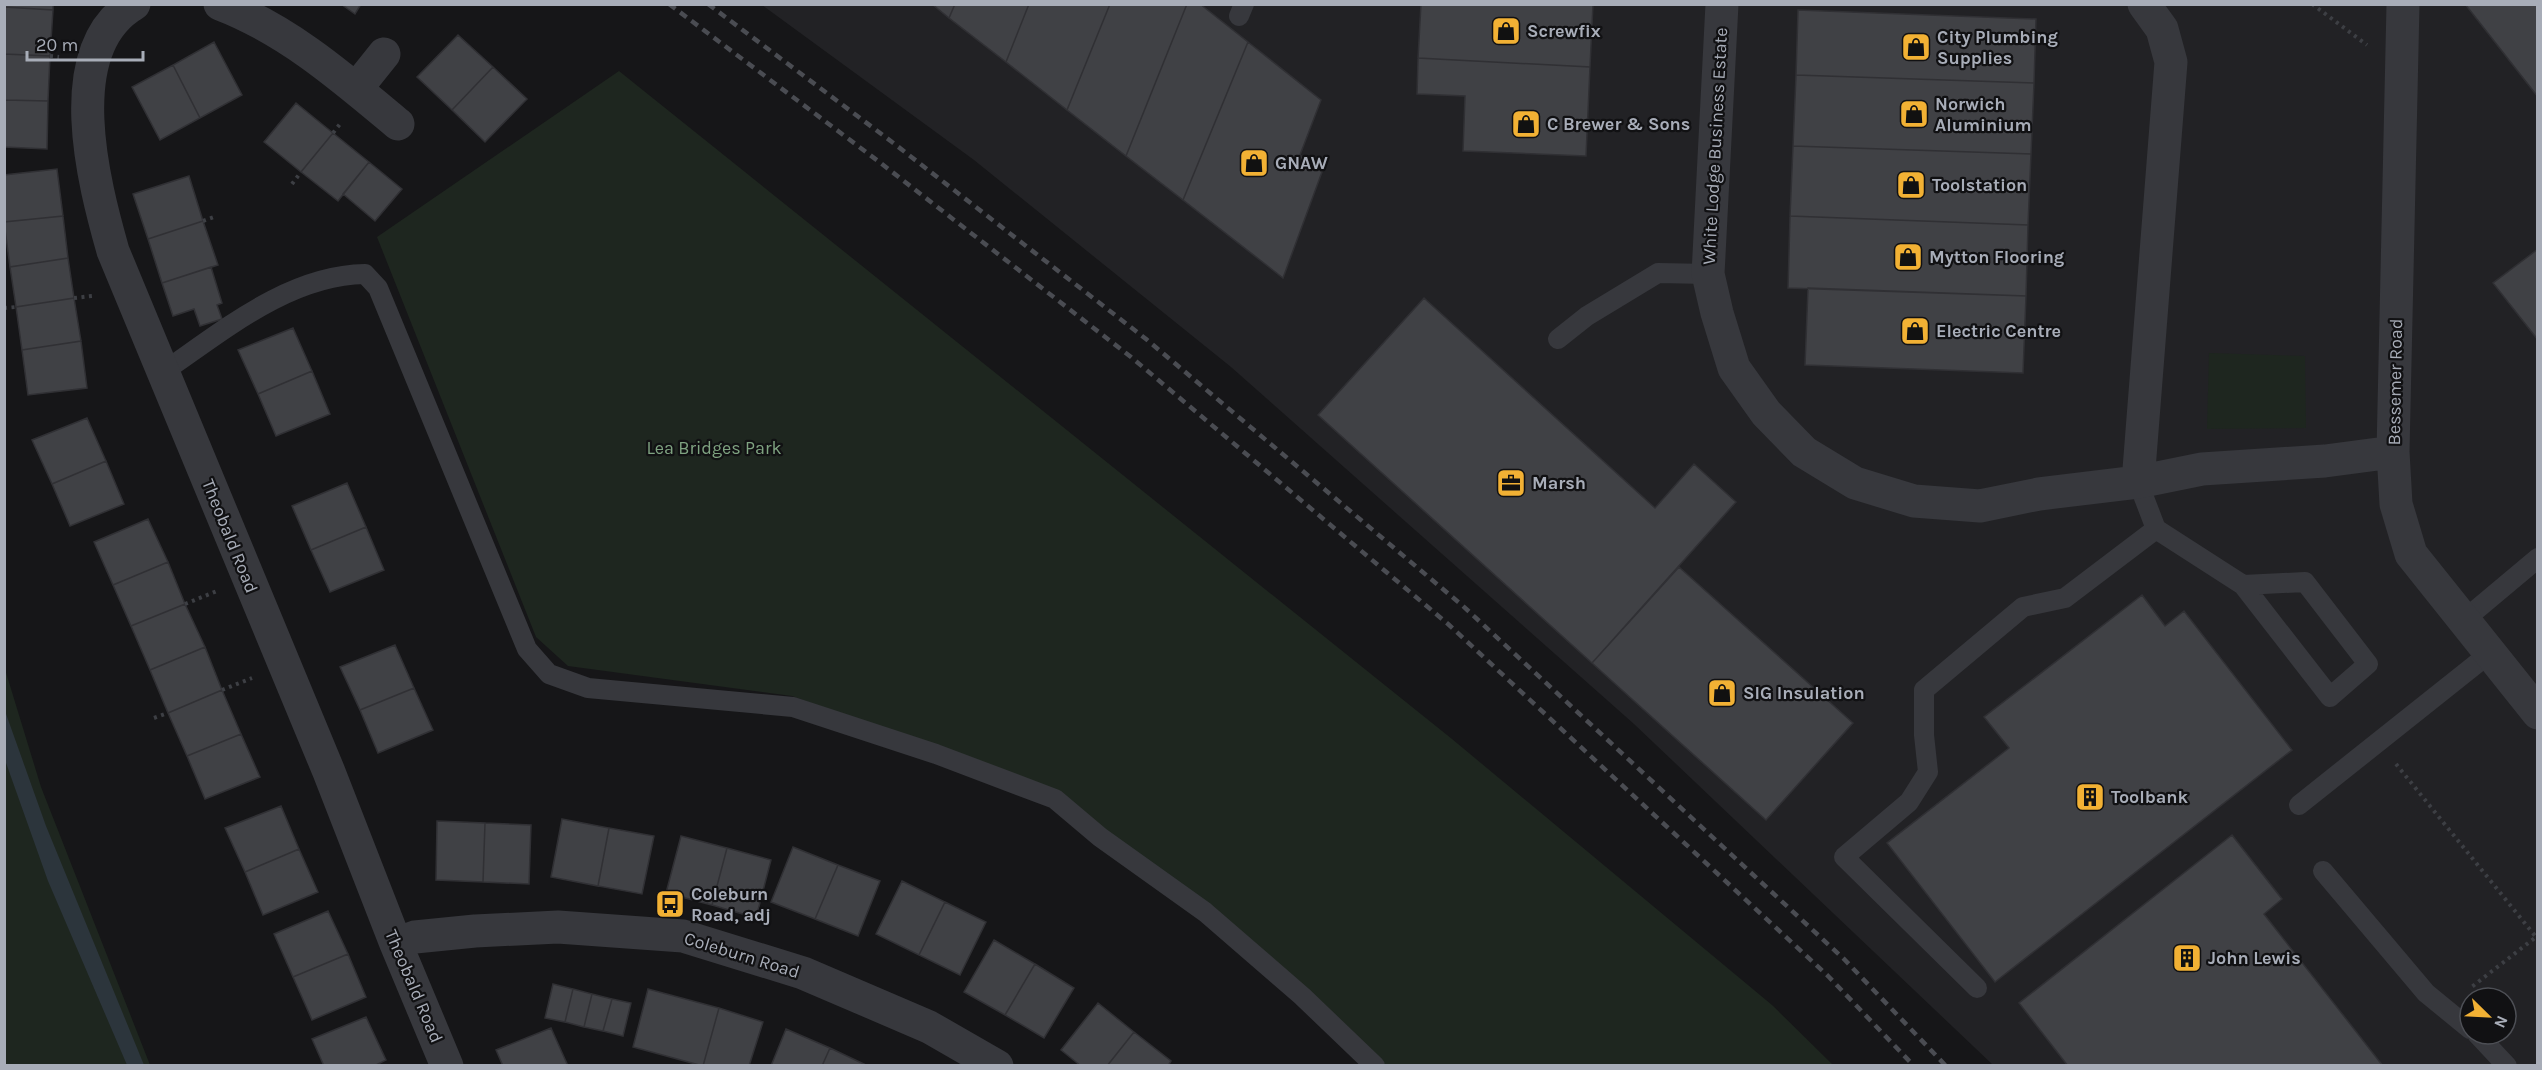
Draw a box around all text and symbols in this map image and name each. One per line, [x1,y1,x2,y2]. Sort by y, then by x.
shop icon: Screwfix [1490,15,1522,47]
place label: Screwfix [1527,20,1601,42]
scale bar [27,24,142,62]
place label: City Plumbing Supplies [1937,26,2058,69]
street label: White Lodge Business Estate [1698,27,1732,265]
shop icon: City Plumbing Supplies [1900,31,1932,63]
text: 20 m [36,34,78,56]
place label: Norwich Aluminium [1935,93,2032,136]
shop icon: Norwich Aluminium [1898,98,1930,130]
shop icon: C Brewer & Sons [1510,108,1542,140]
place label: C Brewer & Sons [1547,113,1690,135]
shop icon: GNAW [1238,147,1270,179]
place label: GNAW [1275,152,1328,174]
shop icon: Toolstation [1895,169,1927,201]
place label: Toolstation [1932,174,2027,196]
shop icon: Mytton Flooring [1892,241,1924,273]
place label: Mytton Flooring [1929,246,2065,268]
shop icon: Electric Centre [1899,315,1931,347]
street label: Bessemer Road [2383,318,2407,446]
place label: Electric Centre [1936,320,2061,342]
park label: Lea Bridges Park [646,437,782,459]
office icon: Marsh [1495,467,1527,499]
place label: Marsh [1532,472,1586,494]
street label: Theobald Road [197,476,263,596]
shop icon: SIG Insulation [1706,677,1738,709]
place label: SIG Insulation [1743,682,1865,704]
building icon: Toolbank [2074,781,2106,813]
place label: Toolbank [2111,786,2189,808]
place label: Coleburn Road, adj [691,883,771,926]
bus stop icon: Coleburn Road, adj [654,888,686,920]
street label: Theobald Road [380,926,448,1046]
street label: Coleburn Road [681,927,803,983]
building icon: John Lewis [2171,942,2203,974]
place label: John Lewis [2208,947,2301,969]
north arrow [2458,986,2518,1046]
text: N [2490,1013,2512,1031]

